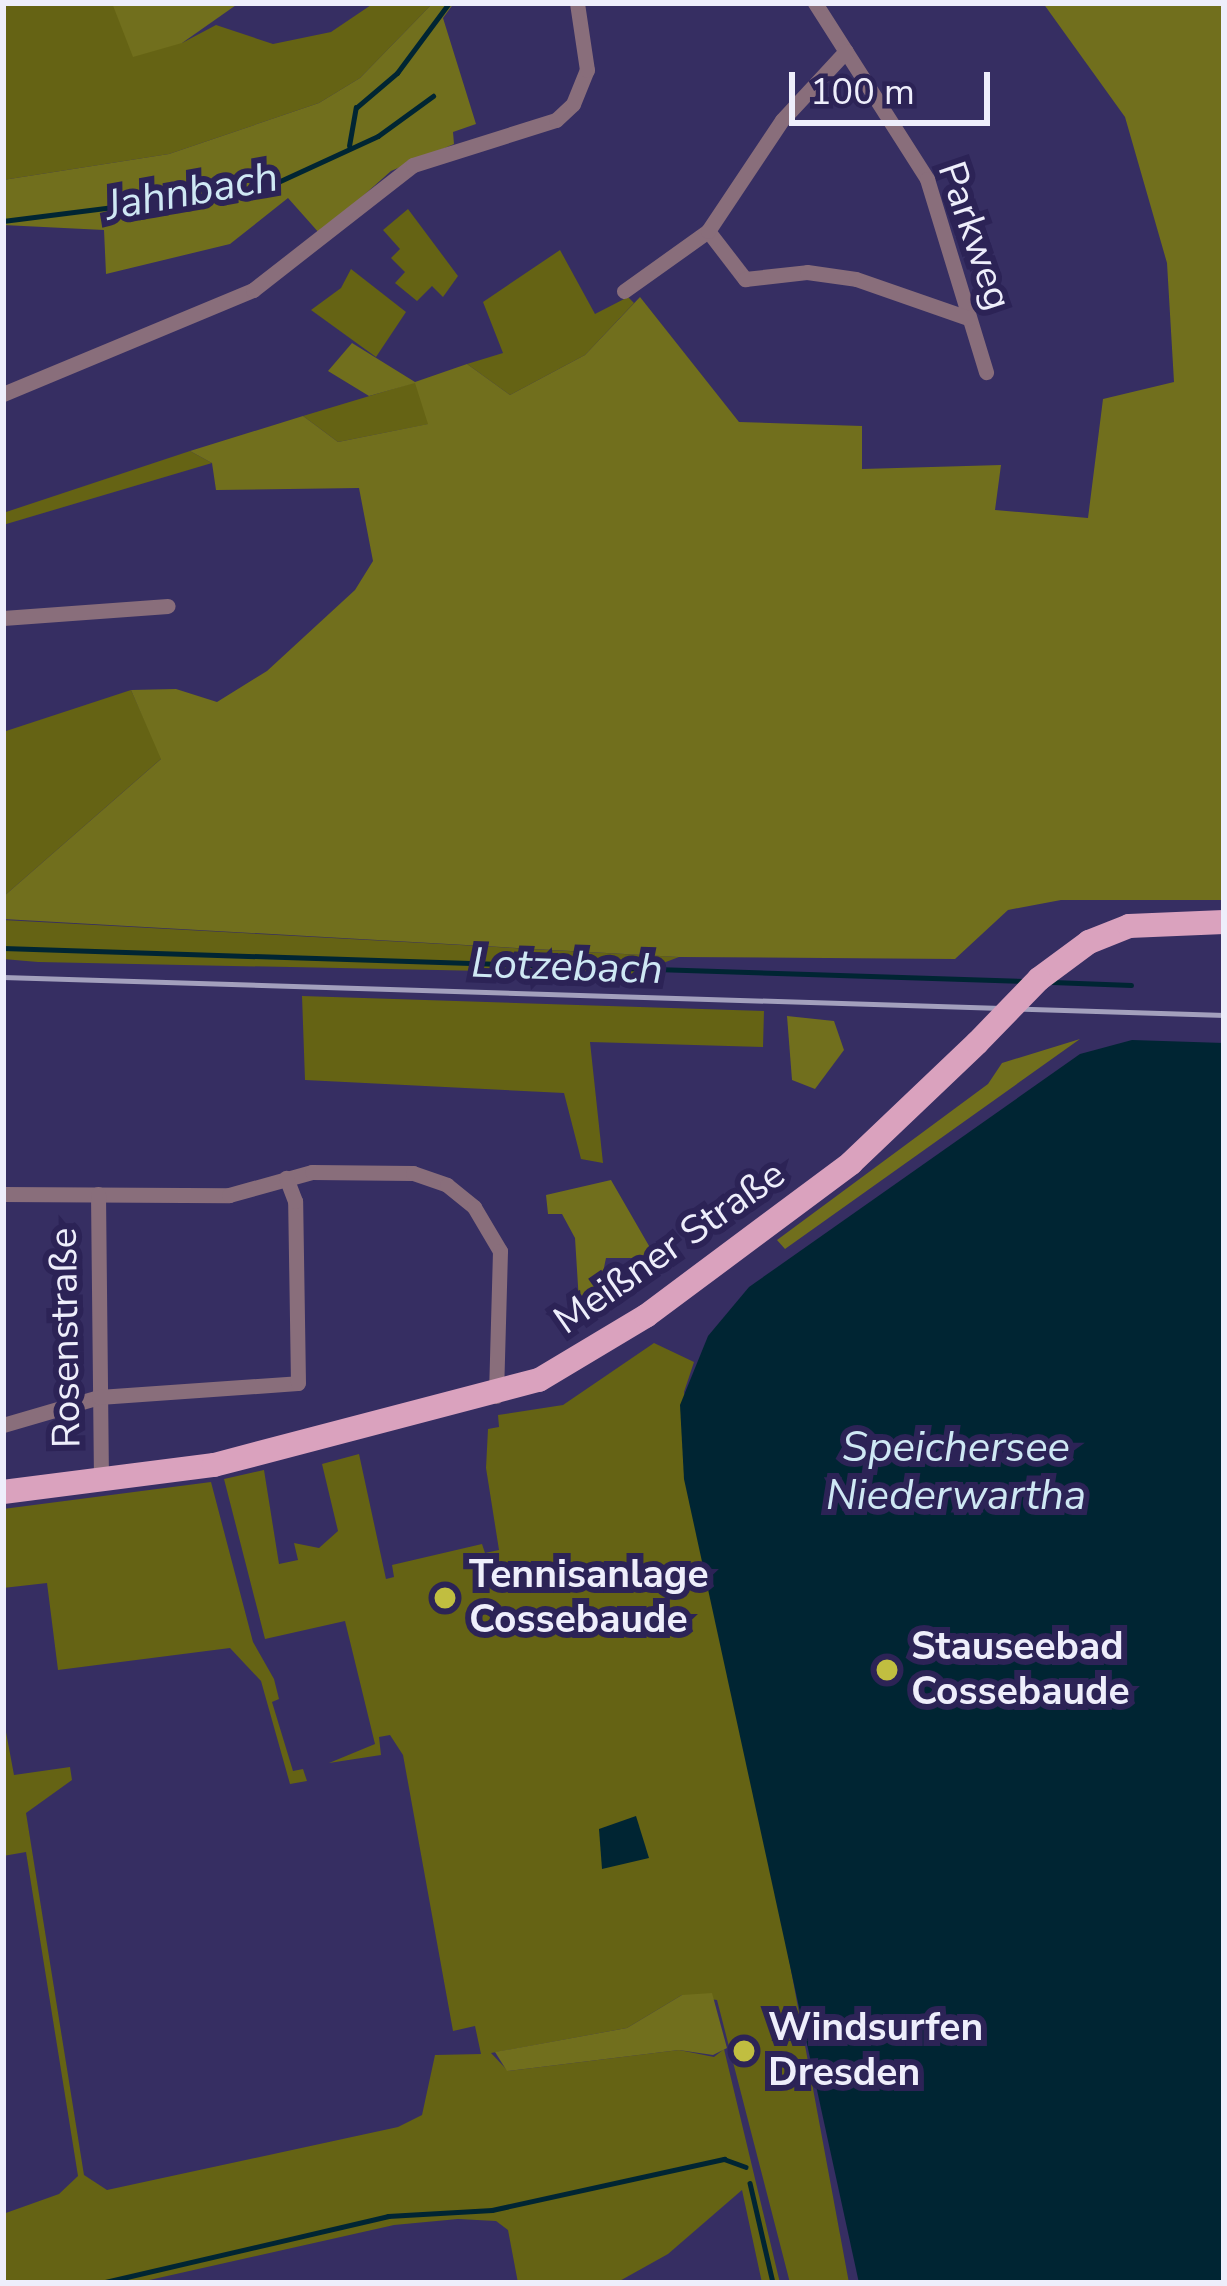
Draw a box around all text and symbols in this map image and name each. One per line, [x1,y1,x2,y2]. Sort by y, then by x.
scale bar [795,48,996,122]
text: 100 m [810,68,915,117]
water label: Jahnbach [102,152,282,232]
street label: Parkweg [927,156,1021,316]
water label: Lotzebach [470,938,664,996]
street label: Meißner Straße [546,1151,794,1345]
street label: Rosenstraße [41,1227,91,1449]
water label: Speichersee Niederwartha [826,1423,1086,1522]
place label: Tennisanlage Cossebaude [469,1553,709,1644]
marker: Tennisanlage Cossebaude [432,1585,458,1611]
place label: Stauseebad Cossebaude [911,1625,1130,1716]
marker: Stauseebad Cossebaude [874,1657,900,1683]
place label: Windsurfen Dresden [768,2006,983,2097]
marker: Windsurfen Dresden [731,2038,757,2064]

